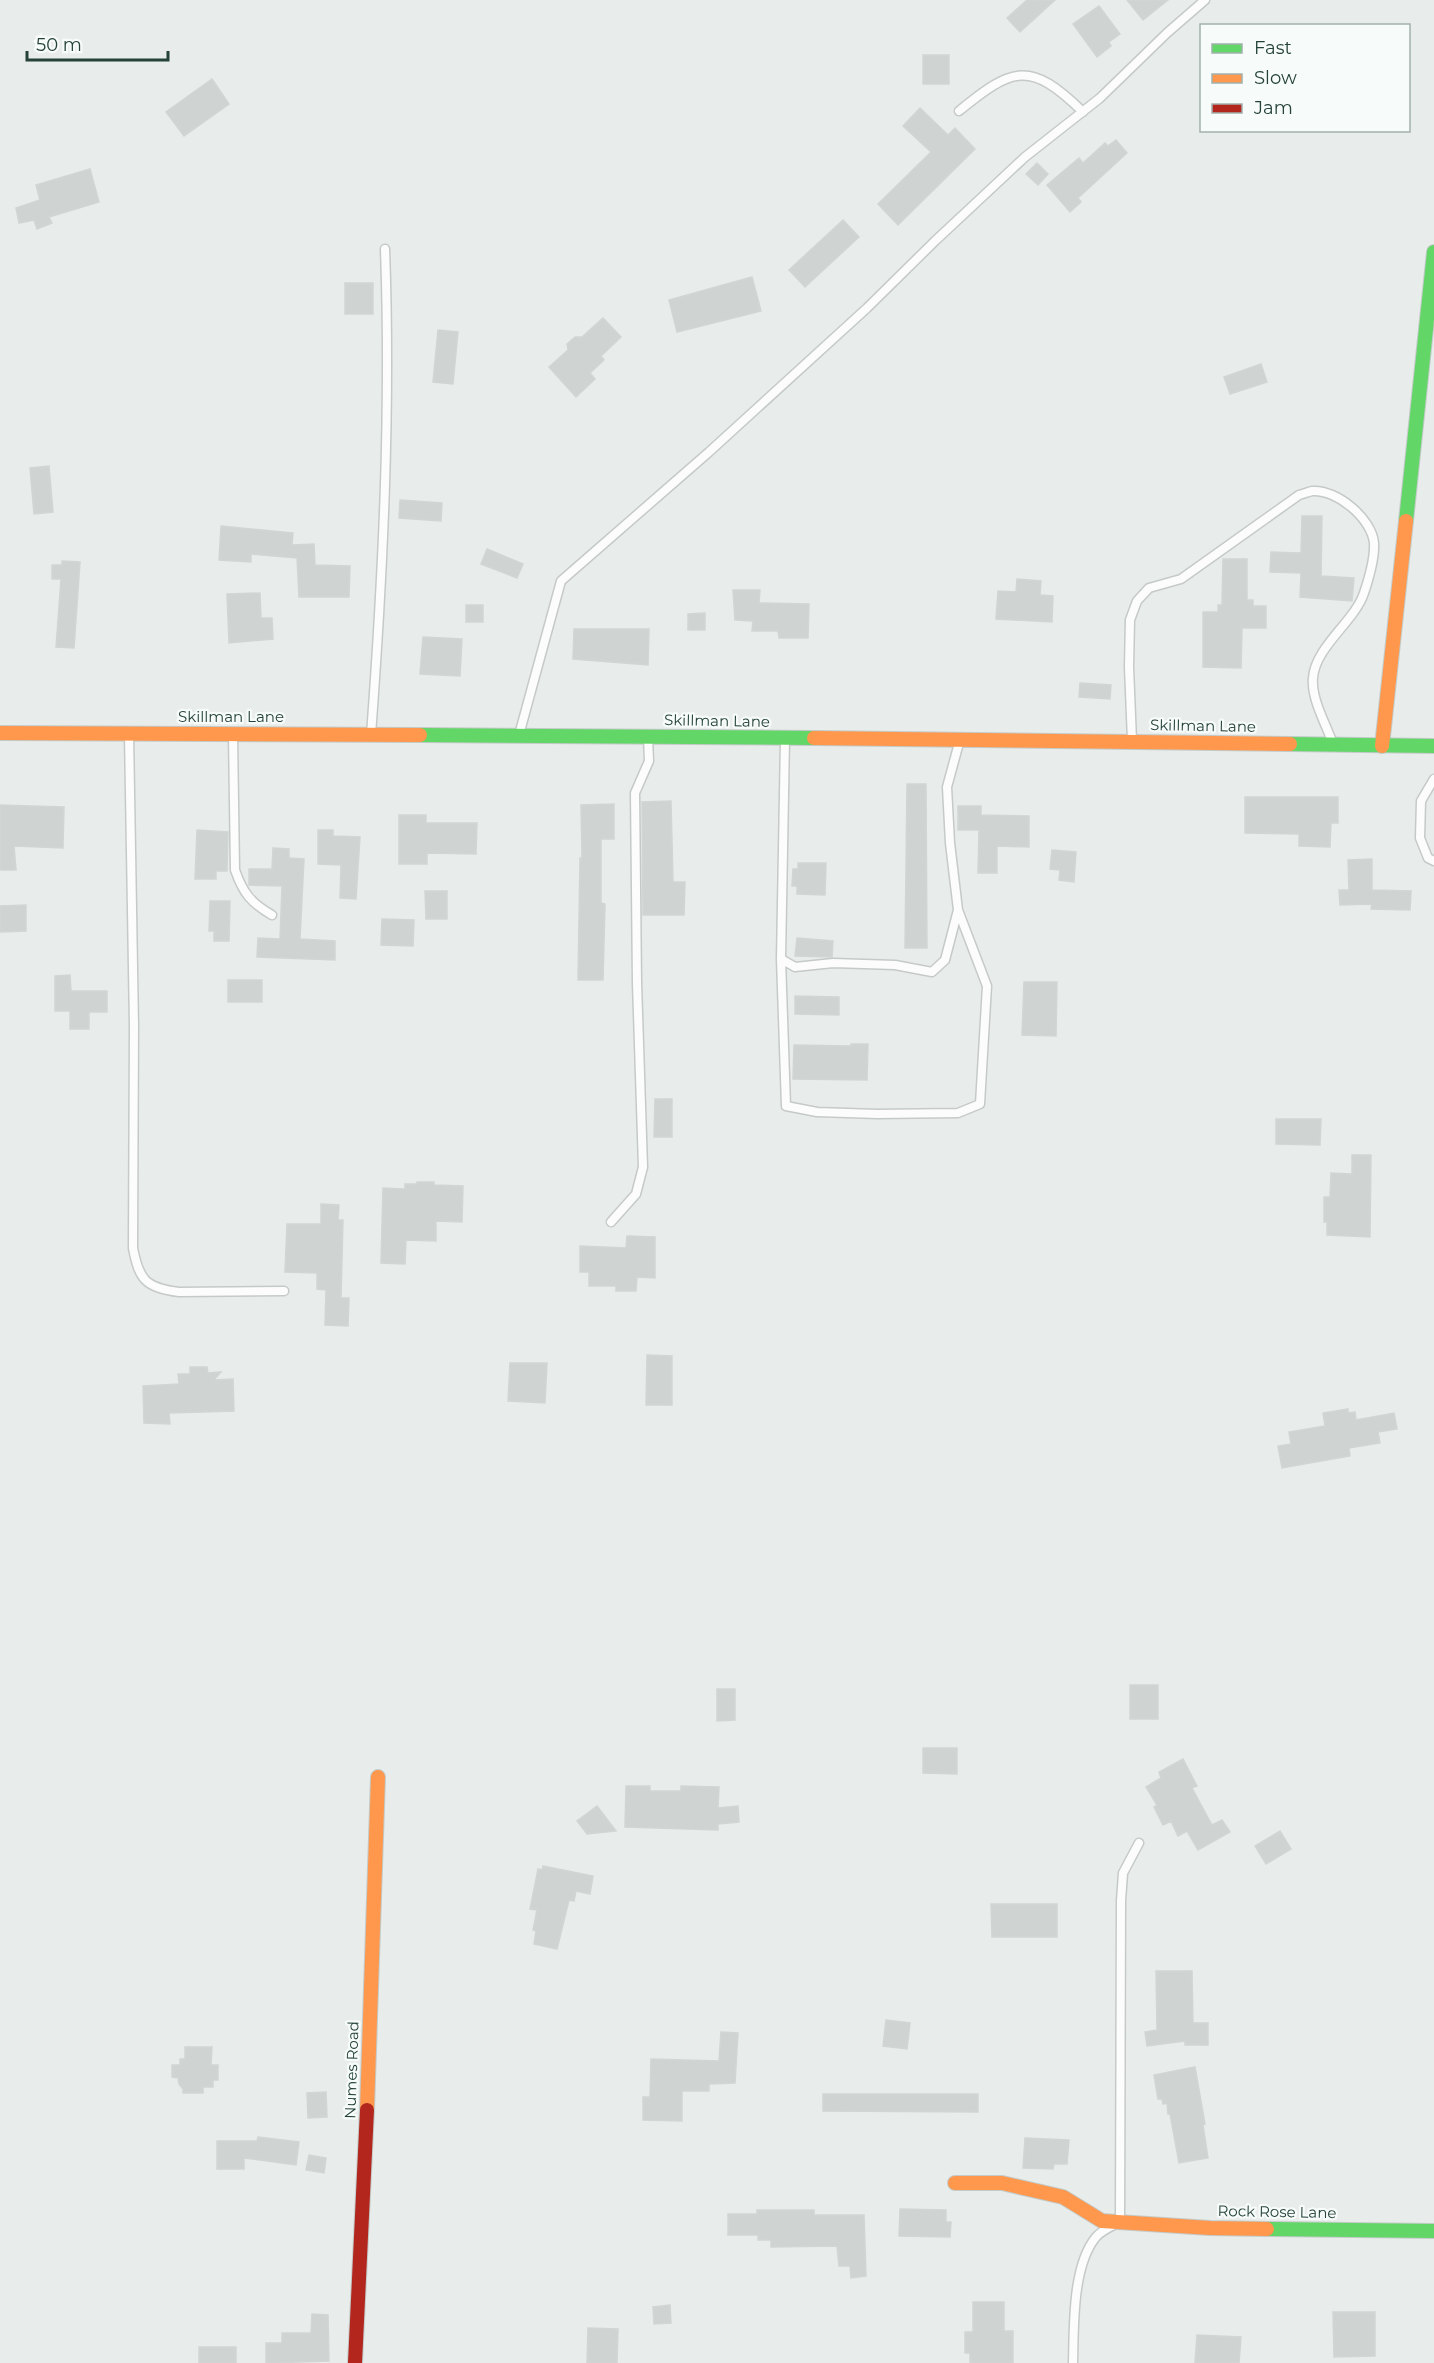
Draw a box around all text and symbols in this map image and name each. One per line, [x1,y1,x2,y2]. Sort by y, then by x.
scale bar [27,24,168,62]
legend [1200,24,1410,132]
text: 50 m [36,34,82,56]
text: Fast [1254,37,1292,59]
text: Slow [1254,67,1297,89]
text: Jam [1253,97,1293,119]
street label: Skillman Lane [178,707,284,726]
street label: Skillman Lane [664,710,770,731]
street label: Skillman Lane [1150,715,1256,736]
street label: Numes Road [340,2021,363,2119]
street label: Rock Rose Lane [1217,2201,1337,2222]

